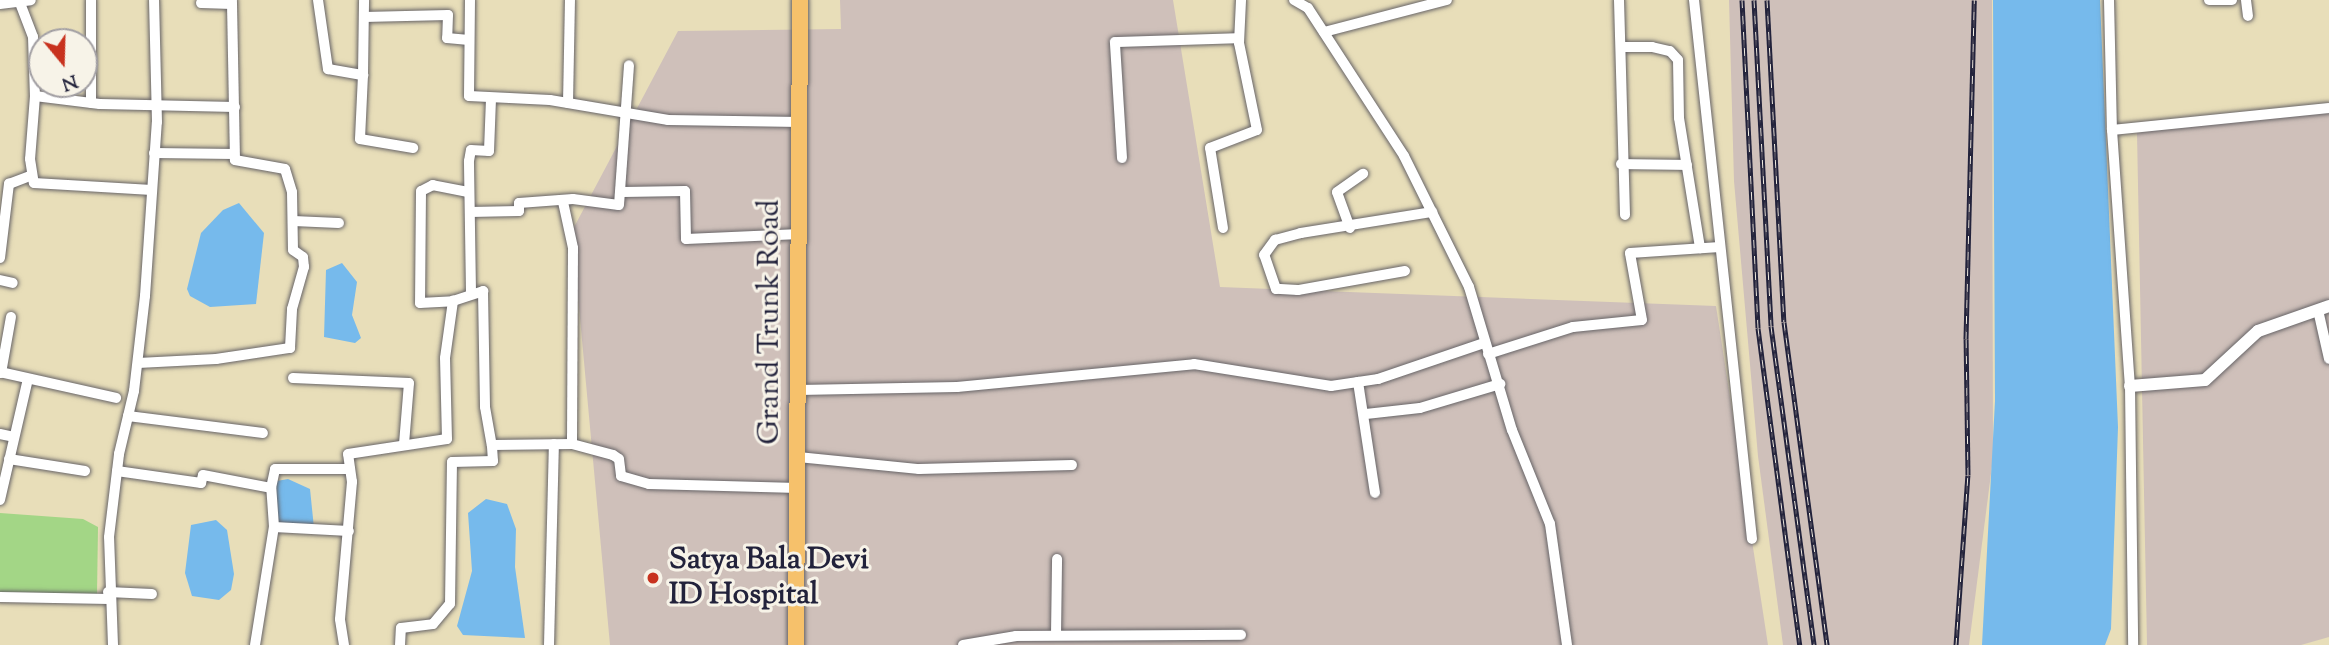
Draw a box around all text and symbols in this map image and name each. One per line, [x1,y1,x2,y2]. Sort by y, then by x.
north arrow [28,28,98,98]
text: N [58,66,81,97]
street label: Grand Trunk Road [753,199,789,445]
place label: Satya Bala Devi ID Hospital [669,543,869,614]
marker: Satya Bala Devi ID Hospital [643,568,663,588]

